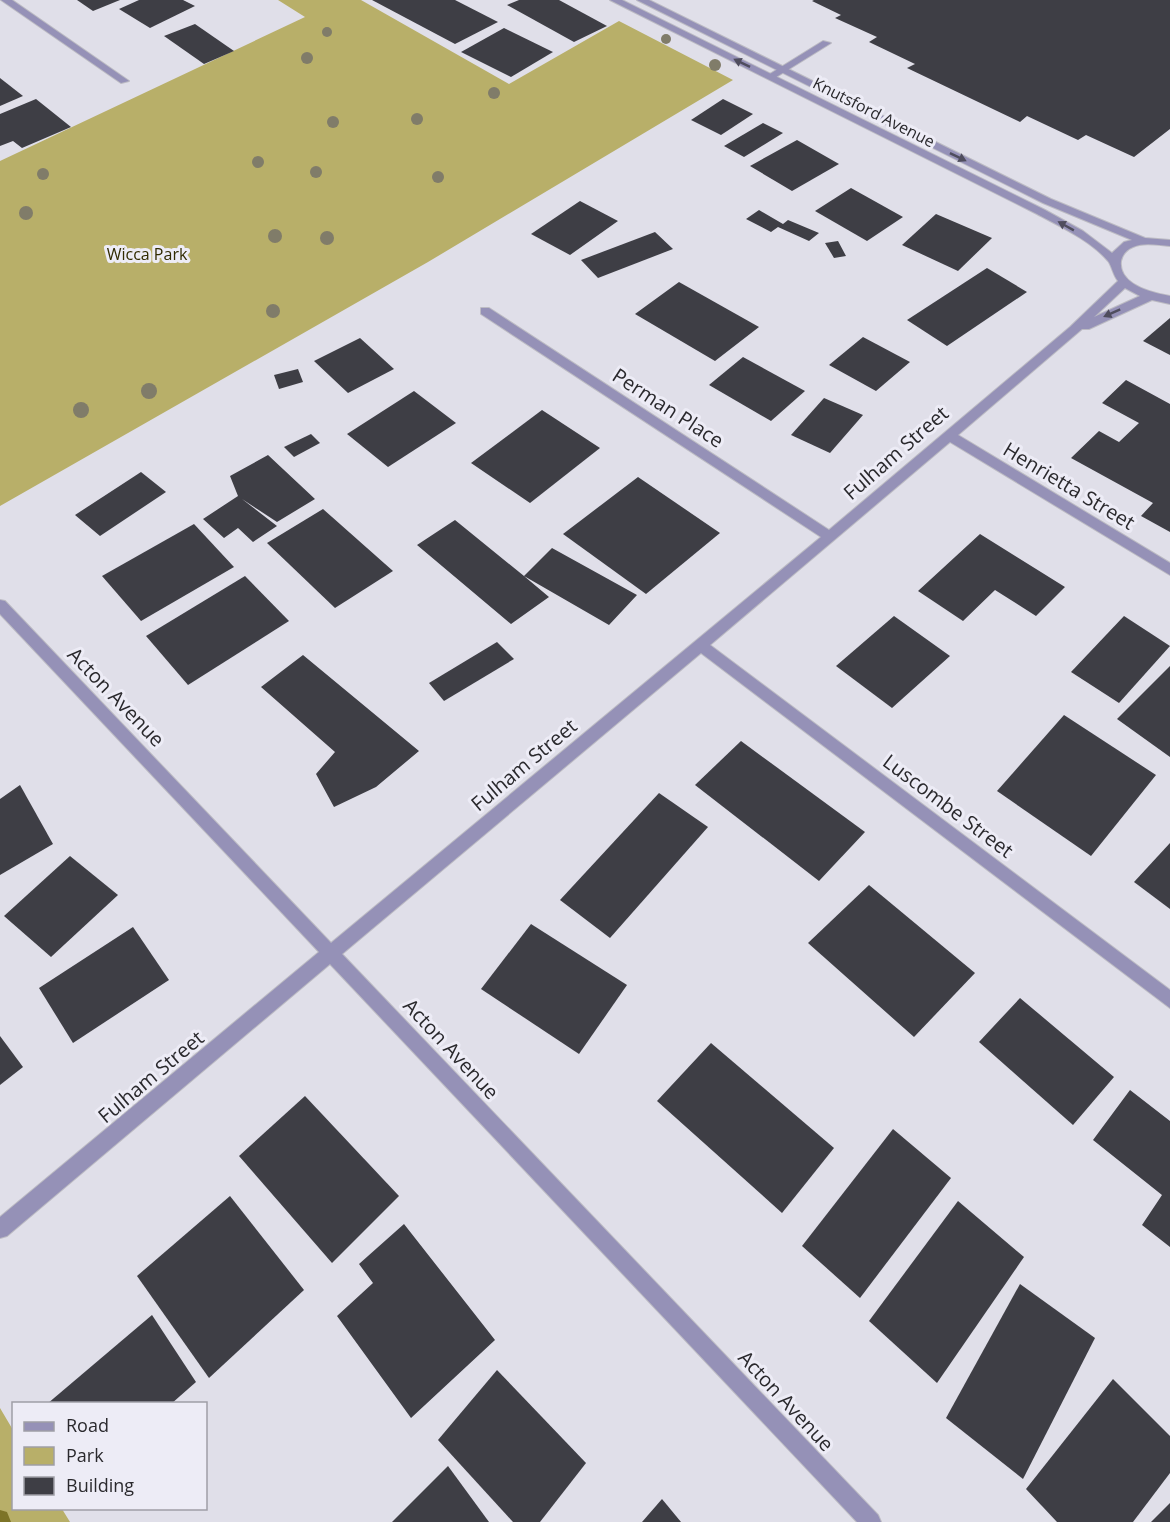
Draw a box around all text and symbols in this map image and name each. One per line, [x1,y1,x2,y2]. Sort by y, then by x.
one-way arrow [733,59,751,69]
street label: Knutsford Avenue [809,72,939,152]
one-way arrow [949,151,967,161]
one-way arrow [1058,221,1075,231]
park label: Wicca Park [107,243,188,265]
one-way arrow [1104,309,1121,318]
street label: Perman Place [607,362,729,454]
street label: Fulham Street [838,400,954,506]
street label: Henrietta Street [998,436,1140,536]
street label: Acton Avenue [62,641,171,752]
street label: Fulham Street [465,712,582,817]
street label: Luscombe Street [878,748,1019,864]
street label: Acton Avenue [398,992,505,1105]
street label: Fulham Street [92,1024,209,1129]
street label: Acton Avenue [733,1344,840,1457]
legend [12,1402,207,1510]
text: Road [66,1413,109,1437]
text: Park [66,1443,104,1467]
text: Building [66,1473,134,1497]

